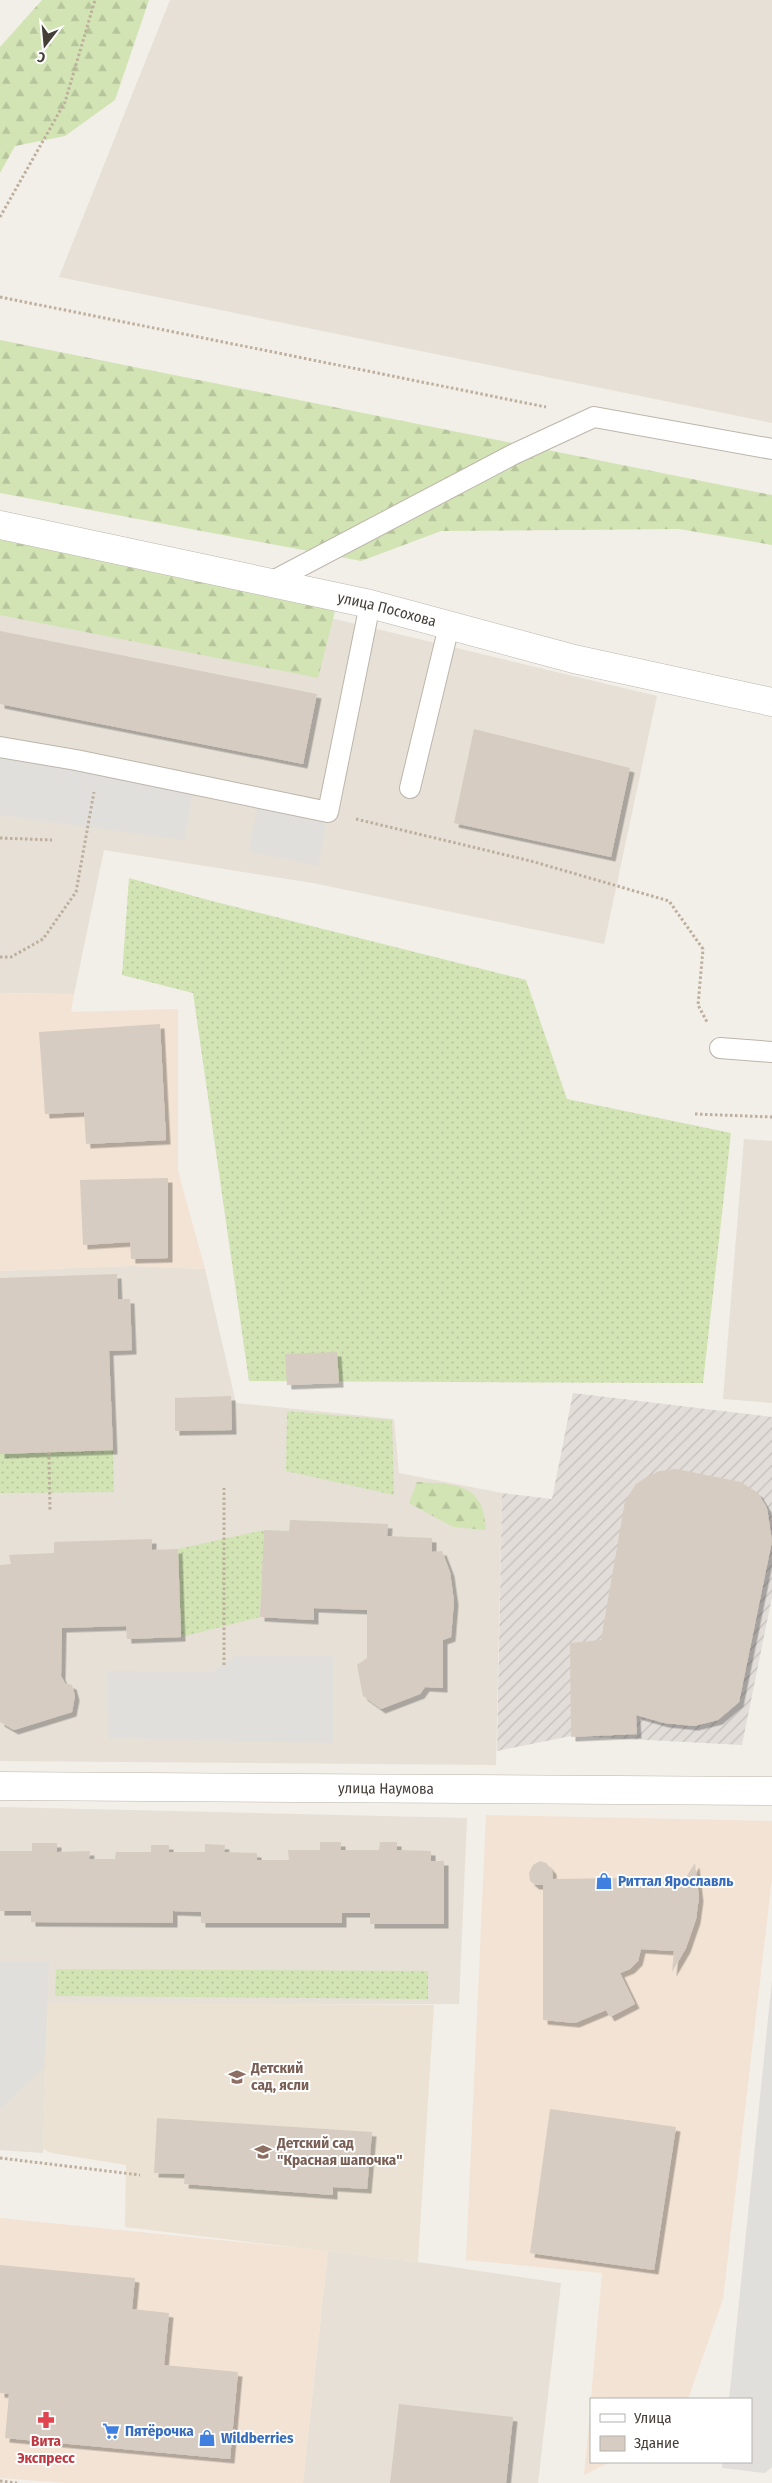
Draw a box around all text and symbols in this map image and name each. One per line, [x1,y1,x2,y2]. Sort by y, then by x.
north arrow [20,20,70,70]
text: С [35,48,47,66]
street label: улица Посохова [336,588,438,630]
street label: улица Наумова [338,1779,434,1798]
shop icon: Риттал Ярославль [594,1871,614,1891]
place label: Риттал Ярославль [618,1872,733,1890]
place label: Детский сад, ясли [250,2059,309,2094]
school or university icon: Детский сад, ясли [227,2067,247,2087]
place label: Детский сад "Красная шапочка" [276,2134,403,2169]
school or university icon: Детский сад "Красная шапочка" [253,2142,273,2162]
legend [590,2398,752,2463]
text: Улица [633,2409,672,2427]
pharmacy icon: Вита Экспресс [36,2410,56,2430]
supermarket icon: Пятёрочка [101,2421,121,2441]
place label: Пятёрочка [125,2422,194,2440]
shop icon: Wildberries [197,2428,217,2448]
place label: Wildberries [221,2429,294,2447]
place label: Вита Экспресс [17,2432,75,2467]
text: Здание [634,2434,680,2452]

